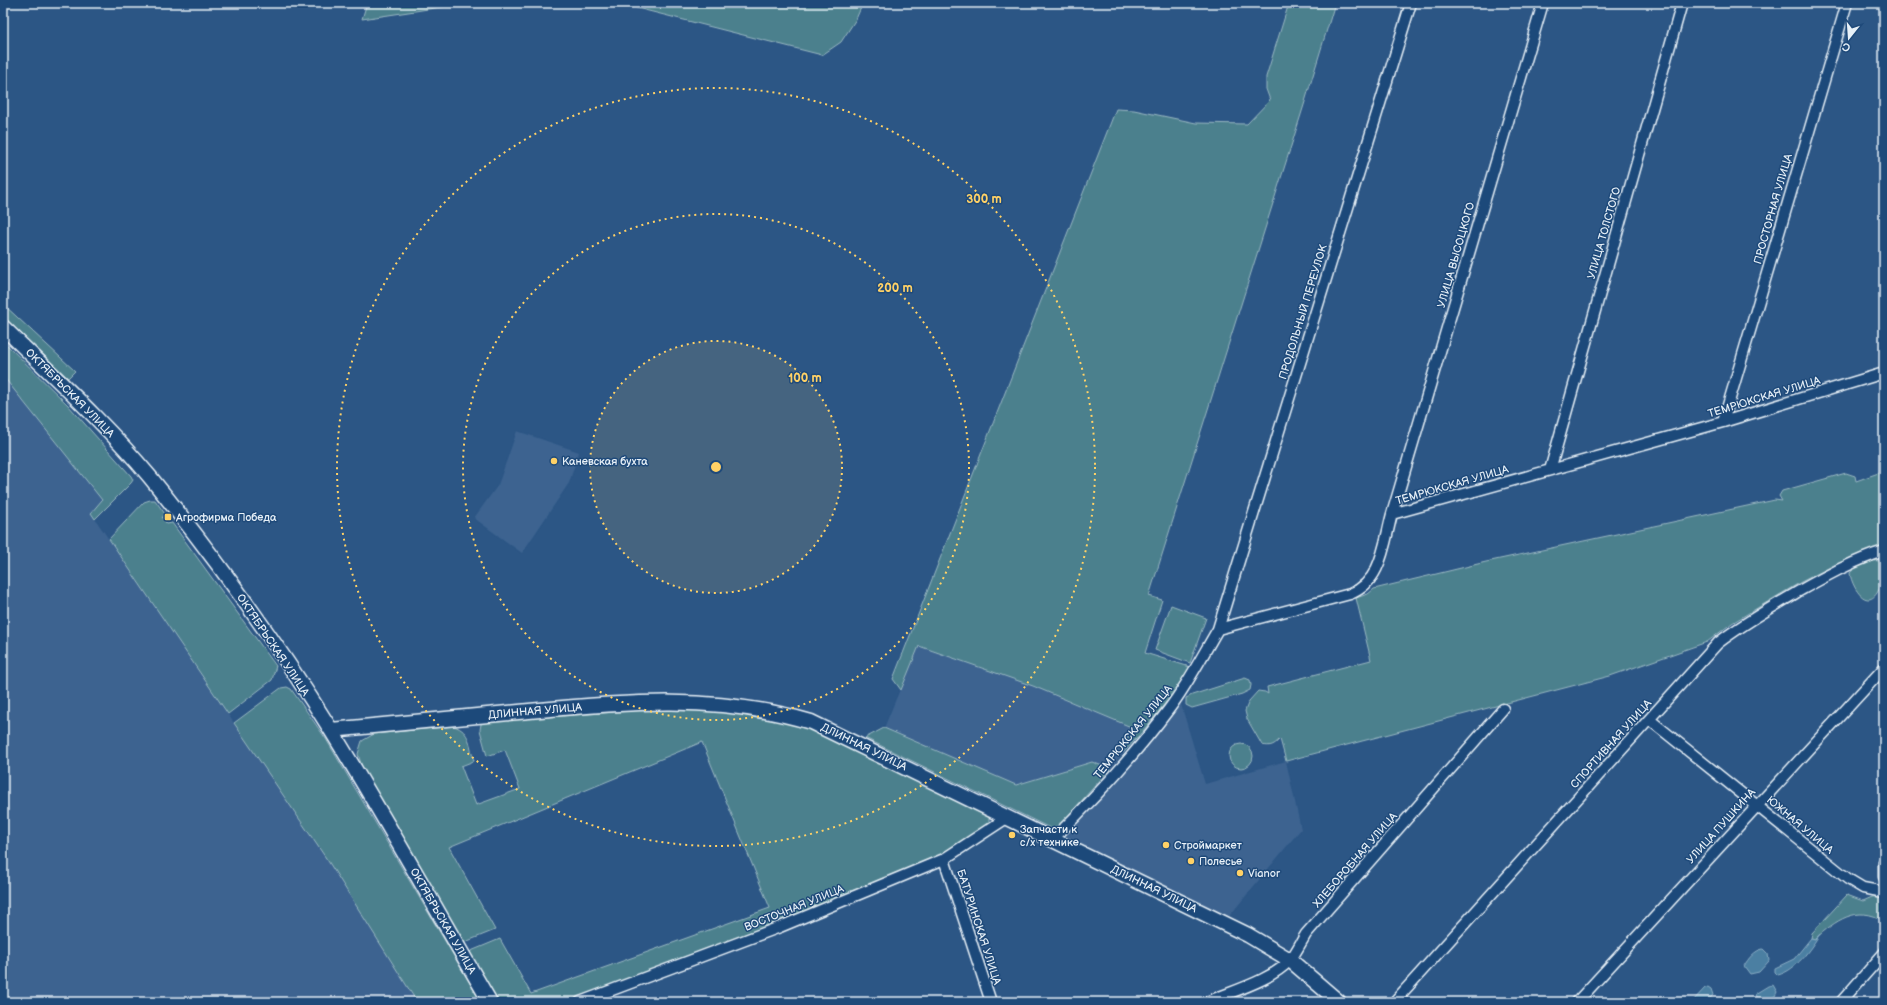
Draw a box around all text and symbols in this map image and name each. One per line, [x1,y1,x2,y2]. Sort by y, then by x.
north arrow [1829,18,1869,58]
text: С [1840,40,1852,54]
street label: ПРОСТОРНАЯ УЛИЦА [1751,152,1795,266]
street label: УЛИЦА ТОЛСТОГО [1585,185,1623,281]
text: 300 m [966,192,1002,207]
street label: УЛИЦА ВЫСОЦКОГО [1435,201,1477,309]
street label: ПРОДОЛЬНЫЙ ПЕРЕУЛОК [1276,242,1330,381]
text: 200 m [877,281,913,296]
street label: ОКТЯБРЬСКАЯ УЛИЦА [23,346,117,440]
text: 100 m [788,371,822,386]
street label: ТЕМРЮКСКАЯ УЛИЦА [1706,374,1822,420]
place label: Каневская бухта [562,455,648,468]
marker: Каневская бухта [549,456,559,466]
centre of rings [709,460,723,474]
street label: ТЕМРЮКСКАЯ УЛИЦА [1394,463,1510,507]
place label: Агрофирма Победа [175,511,277,524]
marker: Агрофирма Победа [163,512,173,522]
street label: ОКТЯБРЬСКАЯ УЛИЦА [234,592,312,699]
street label: ТЕМРЮКСКАЯ УЛИЦА [1091,682,1175,781]
street label: СПОРТИВНАЯ УЛИЦА [1568,697,1655,791]
street label: ДЛИННАЯ УЛИЦА [488,700,583,722]
street label: ДЛИННАЯ УЛИЦА [819,721,909,774]
street label: УЛИЦА ПУШКИНА [1684,786,1758,866]
street label: ЮЖНАЯ УЛИЦА [1764,793,1836,857]
street label: ХЛЕБОРОБНАЯ УЛИЦА [1310,810,1400,910]
place label: Запчасти к с/х технике [1020,823,1079,849]
marker: Запчасти к с/х технике [1007,830,1017,840]
place label: Строймаркет [1174,839,1242,852]
marker: Строймаркет [1161,840,1171,850]
place label: Полесье [1199,855,1242,868]
marker: Полесье [1186,856,1196,866]
street label: ДЛИННАЯ УЛИЦА [1109,863,1199,916]
street label: ОКТЯБРЬСКАЯ УЛИЦА [407,866,479,977]
place label: Vianor [1248,867,1281,880]
street label: БАТУРИНСКАЯ УЛИЦА [954,868,1004,987]
marker: Vianor [1235,868,1245,878]
street label: ВОСТОЧНАЯ УЛИЦА [742,882,846,934]

